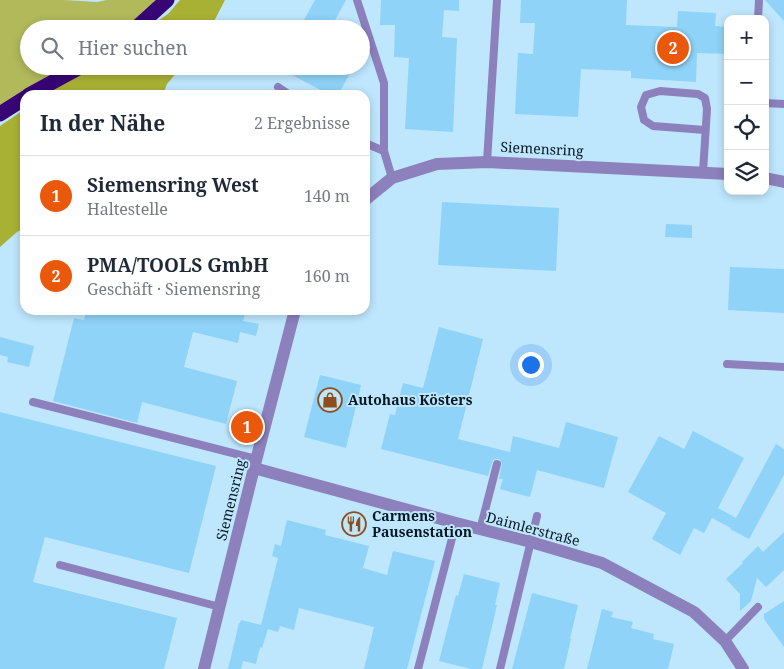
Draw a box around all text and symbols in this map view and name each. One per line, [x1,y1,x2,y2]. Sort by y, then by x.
map controls [724,15,769,195]
button: + [724,15,769,60]
search box [20,20,370,75]
pin: 2 [657,29,689,67]
icon: search [38,34,66,62]
text: Hier suchen [78,35,188,61]
button: − [724,60,769,105]
button: locate [724,105,769,150]
text: In der Nähe [40,109,165,137]
text: 2 Ergebnisse [254,112,350,134]
street label: Siemensring [500,137,585,160]
button: layers [724,150,769,195]
text: Siemensring West [87,172,259,198]
text: 1 [51,185,61,207]
text: 140 m [304,185,350,207]
text: Haltestelle [87,198,168,220]
text: PMA/TOOLS GmbH [87,252,269,278]
text: 2 [51,265,61,287]
text: 160 m [304,265,350,287]
text: Geschäft · Siemensring [87,278,260,300]
your location [518,352,544,378]
shop icon: Autohaus Kösters [317,387,343,413]
place label: Autohaus Kösters [348,390,473,409]
pin: 1 [231,408,263,446]
street label: Siemensring [211,457,250,543]
place label: Carmens Pausenstation [372,506,472,541]
street label: Daimlerstraße [484,507,582,550]
restaurant icon: Carmens Pausenstation [341,511,367,537]

